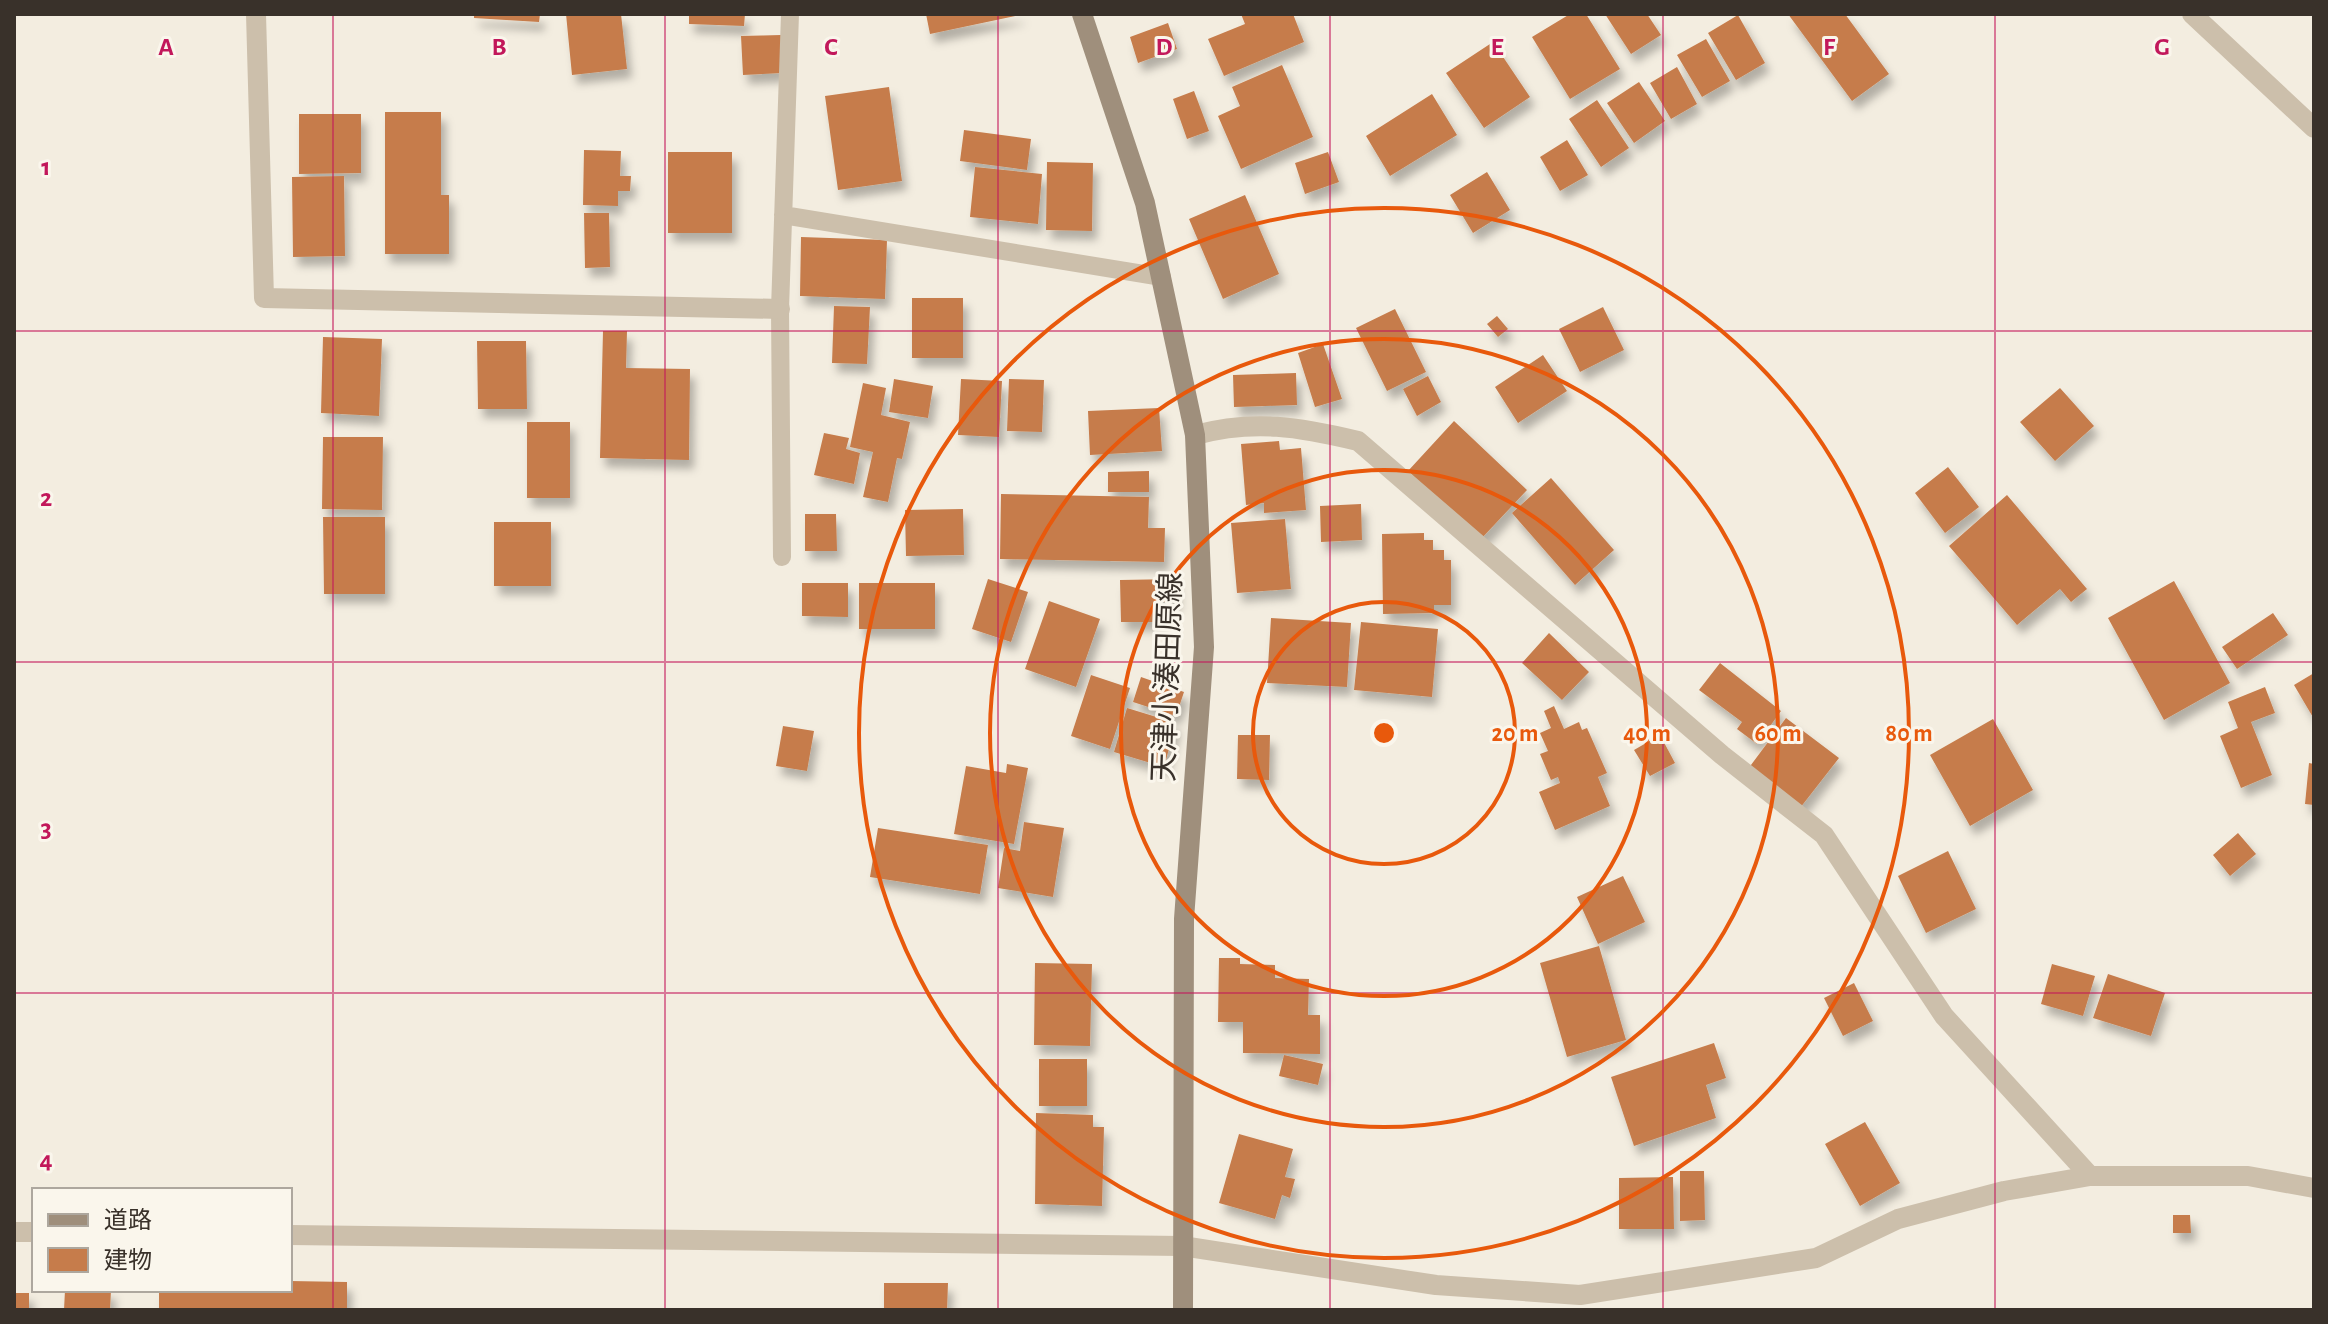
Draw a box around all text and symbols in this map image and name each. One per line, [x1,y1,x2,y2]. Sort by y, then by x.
text: A [158,34,174,60]
text: B [491,34,507,60]
text: C [824,34,838,60]
text: D [1155,34,1173,60]
text: E [1490,34,1504,60]
text: F [1823,34,1836,60]
text: G [2154,34,2170,60]
text: 1 [41,154,51,180]
text: 2 [40,485,52,511]
street label: 天津小湊田原線 [1147,572,1187,782]
centre of rings [1370,719,1398,747]
text: 20 m [1492,722,1538,746]
text: 40 m [1623,722,1671,746]
text: 60 m [1754,722,1802,746]
text: 80 m [1885,722,1933,746]
text: 3 [40,816,52,842]
text: 4 [39,1147,53,1173]
legend [32,1188,292,1292]
text: 道路 [104,1207,152,1233]
text: 建物 [104,1248,152,1273]

